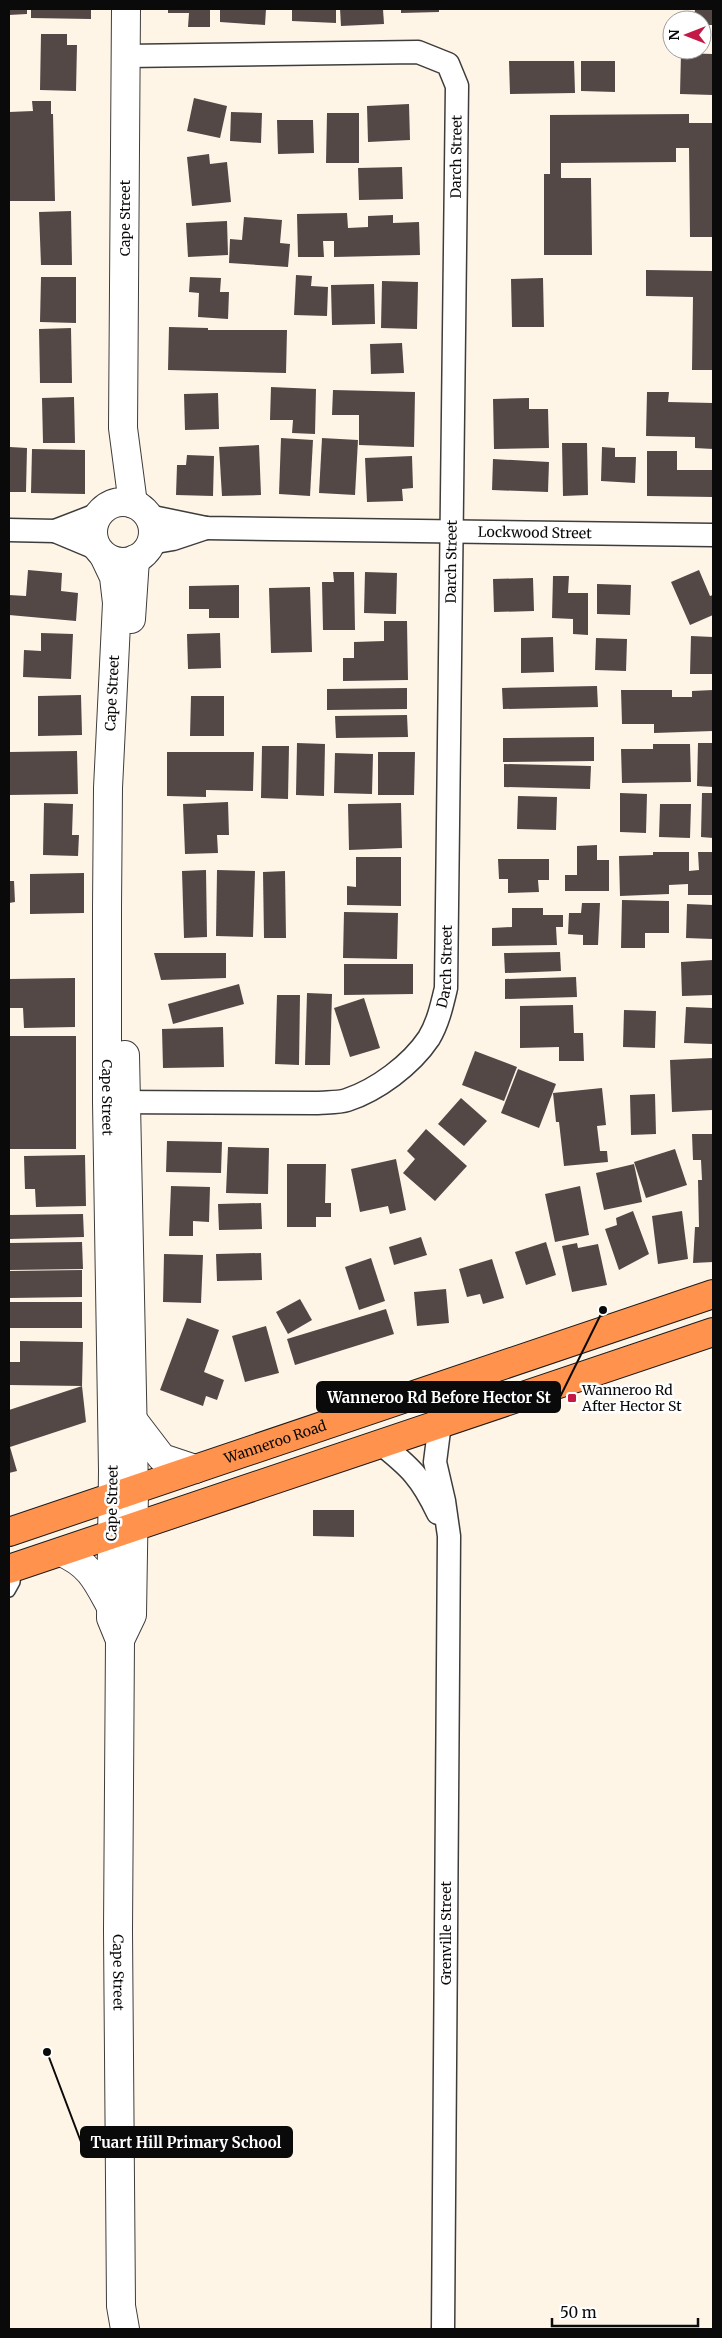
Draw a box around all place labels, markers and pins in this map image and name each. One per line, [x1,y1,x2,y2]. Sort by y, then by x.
place label: Wanneroo Rd After Hector St [581,1381,682,1415]
callout: Wanneroo Rd Before Hector St [317,1382,560,1412]
marker: Wanneroo Rd After Hector St [566,1392,578,1404]
callout: Tuart Hill Primary School [81,2127,292,2157]

